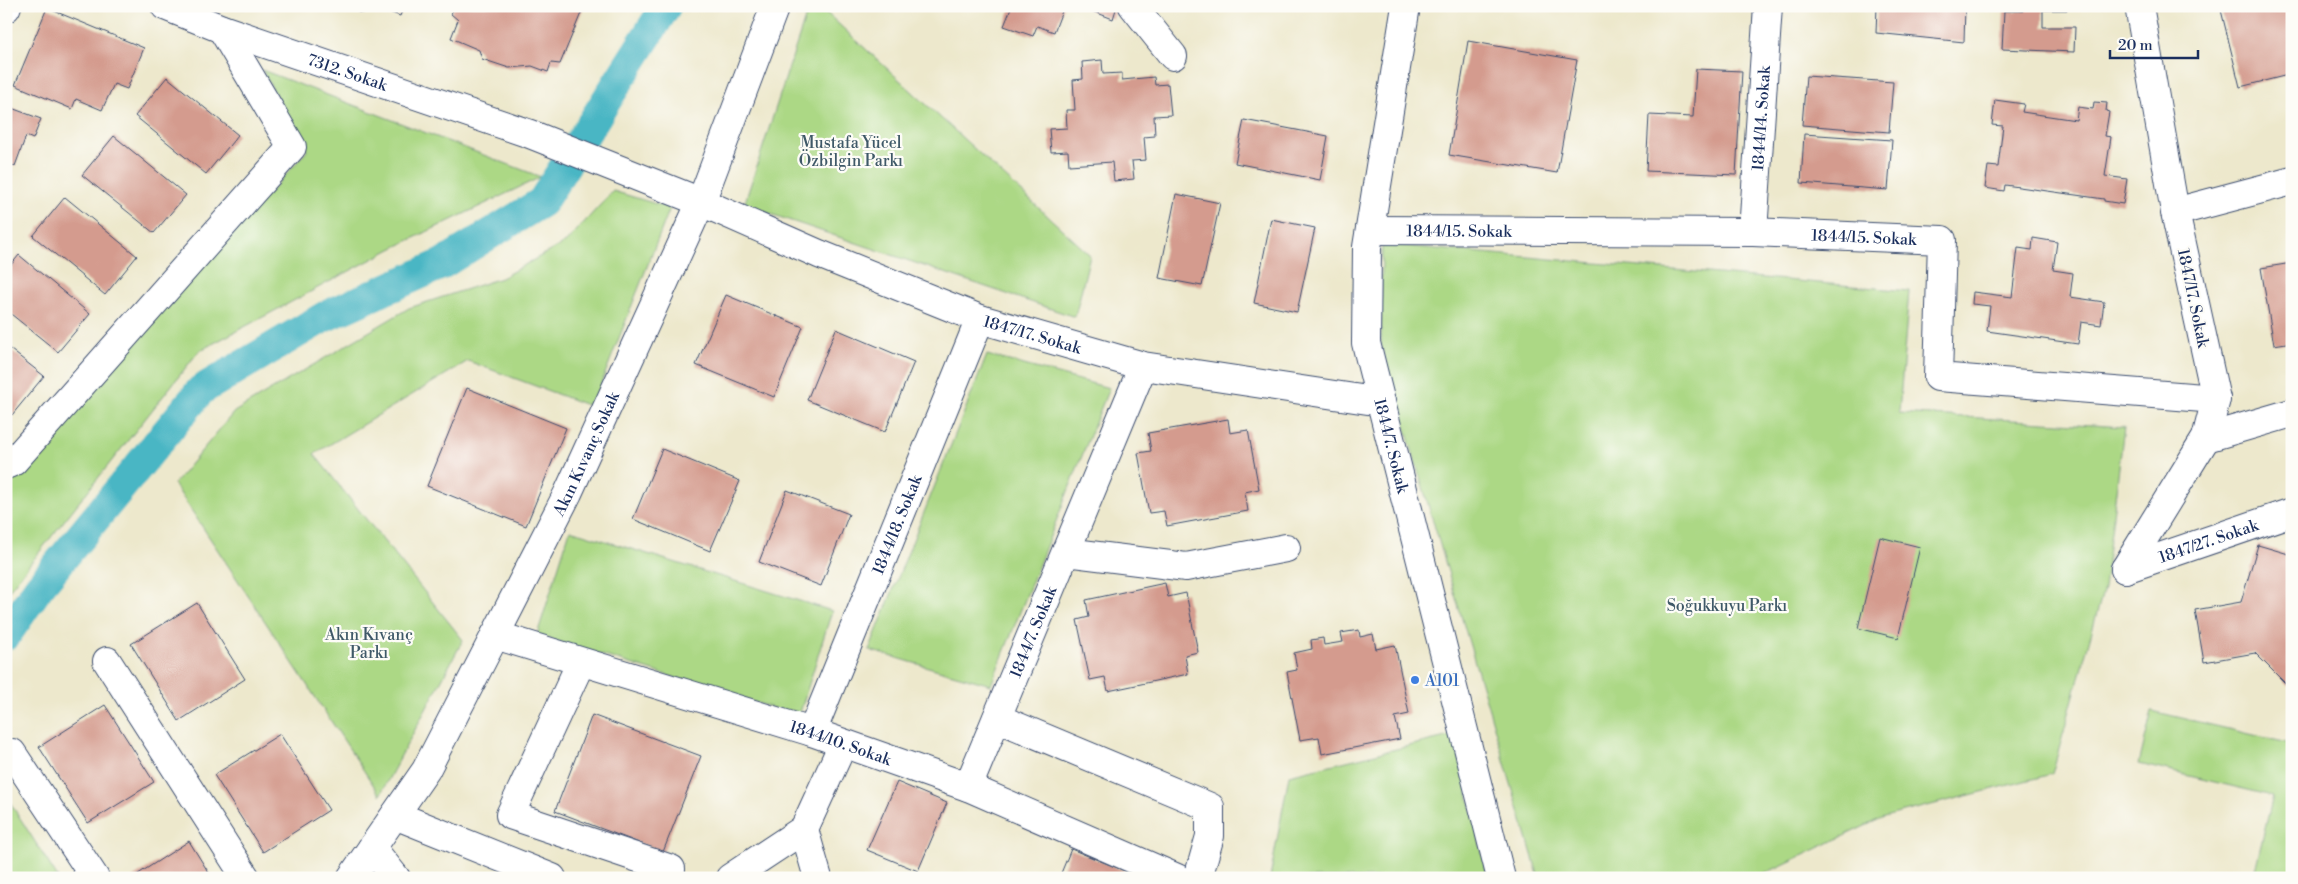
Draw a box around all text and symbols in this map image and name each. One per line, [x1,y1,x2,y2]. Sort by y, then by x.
scale bar [2110,28,2198,60]
text: 20 m [2118,36,2153,55]
street label: 7312. Sokak [305,50,391,96]
street label: 1844/14. Sokak [1748,63,1775,172]
park label: Mustafa Yücel Özbilgin Parkı [799,133,903,171]
street label: 1844/15. Sokak [1406,221,1513,242]
street label: 1844/15. Sokak [1811,225,1919,250]
street label: 1847/17. Sokak [2173,247,2214,351]
street label: 1847/17. Sokak [981,311,1085,359]
street label: Akın Kıvanç Sokak [548,387,625,520]
street label: 1844/7. Sokak [1369,396,1413,497]
street label: 1844/18. Sokak [868,471,927,578]
street label: 1847/27. Sokak [2156,515,2263,568]
street label: 1844/7. Sokak [1006,582,1062,681]
park label: Soğukkuyu Parkı [1667,596,1787,616]
park label: Akın Kıvanç Parkı [324,625,413,663]
place label: A101 [1424,671,1459,691]
marker: A101 [1409,674,1421,686]
street label: 1844/10. Sokak [787,717,896,771]

